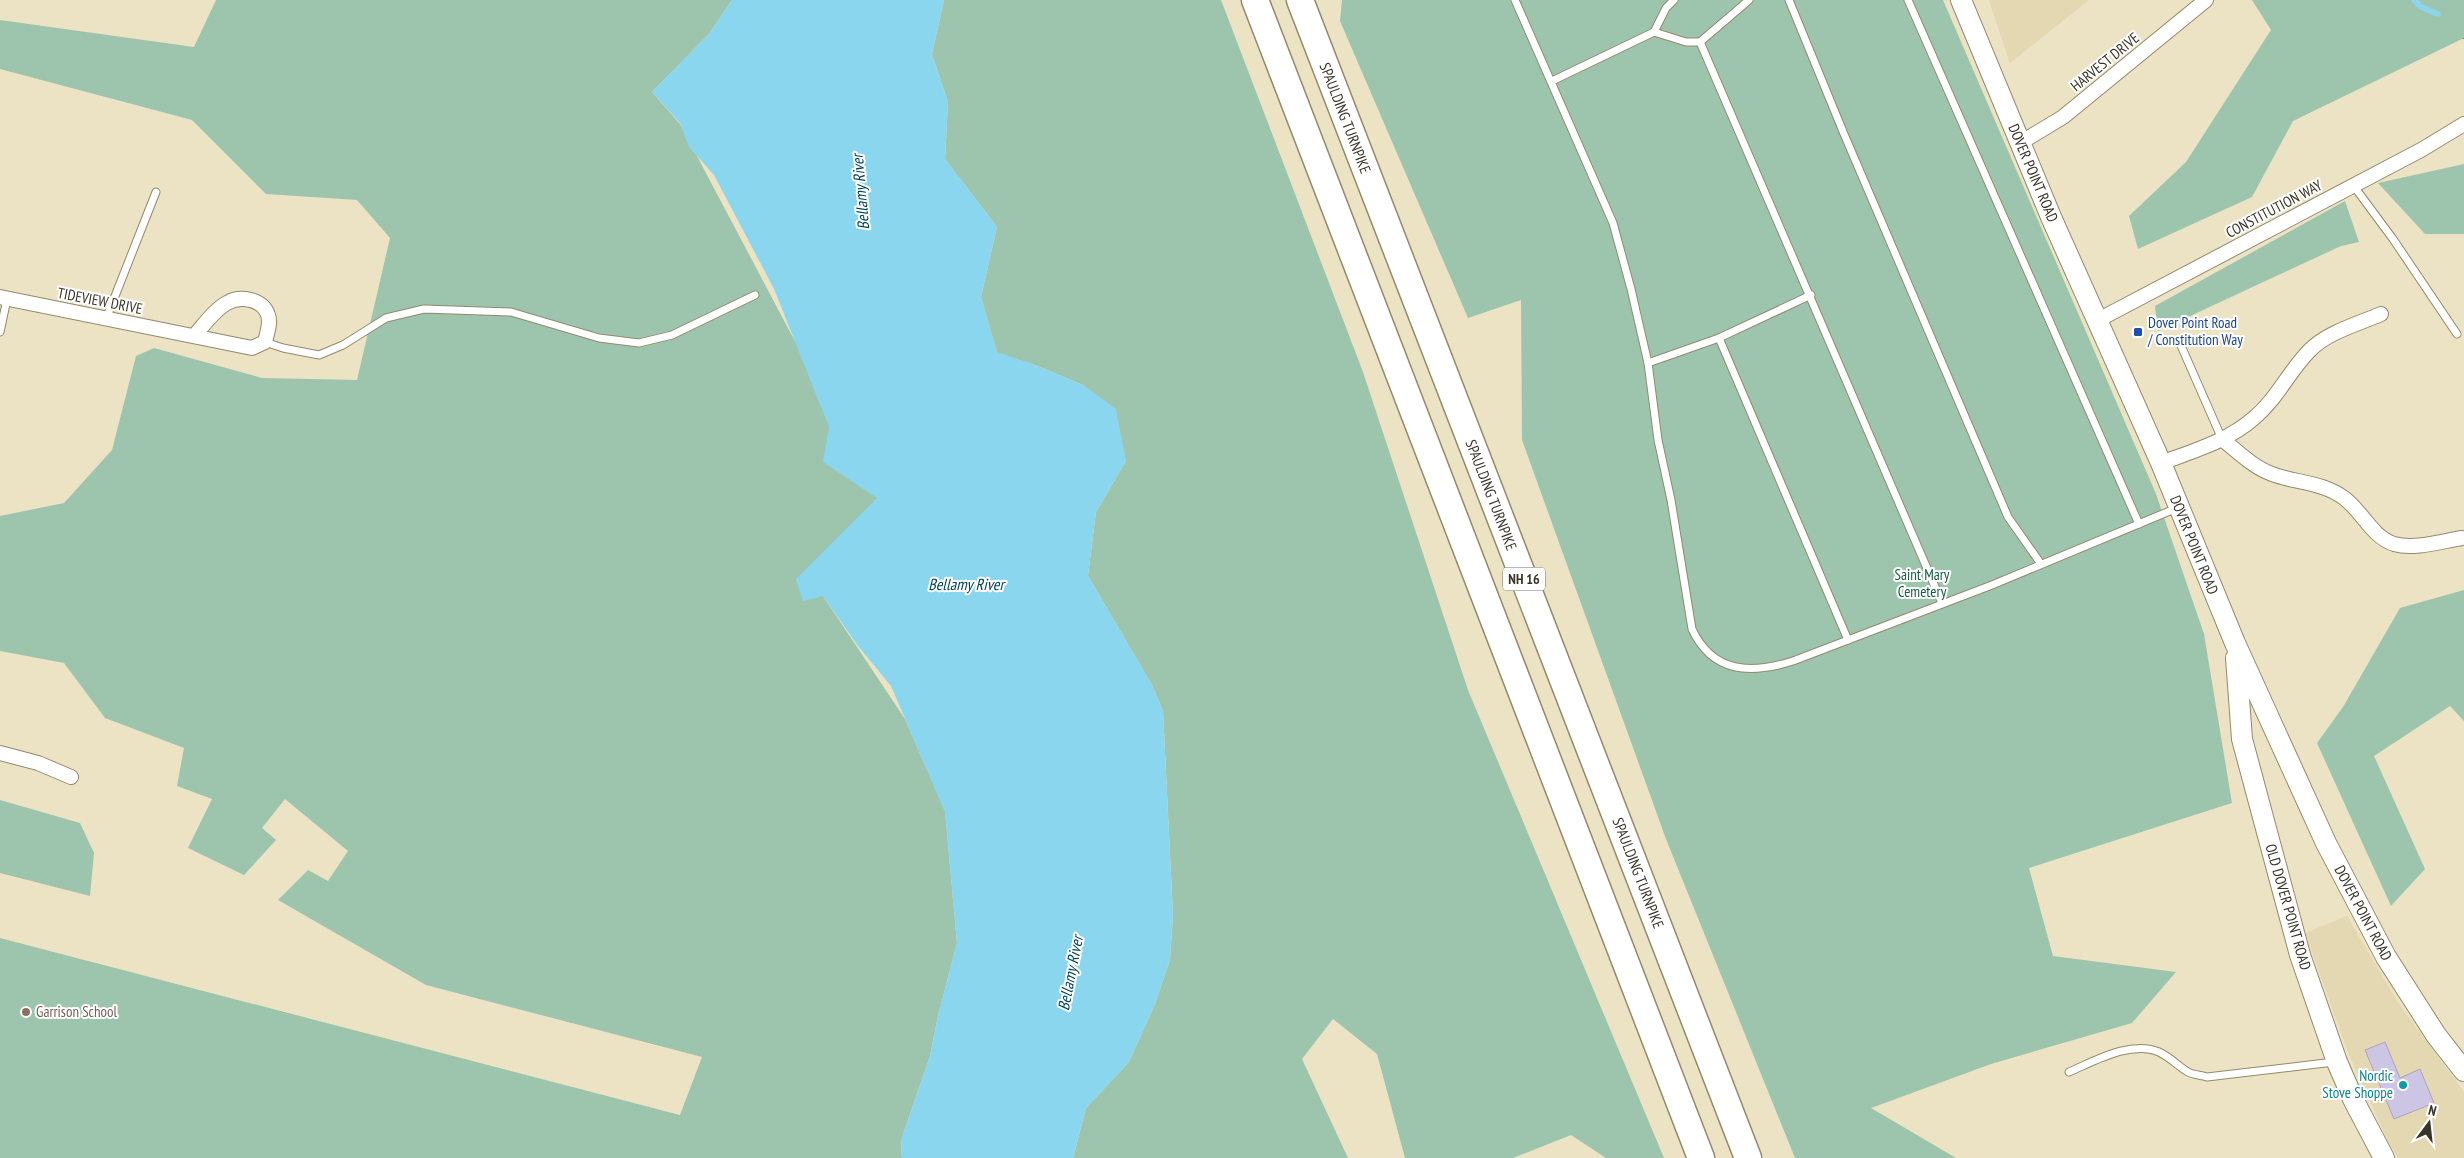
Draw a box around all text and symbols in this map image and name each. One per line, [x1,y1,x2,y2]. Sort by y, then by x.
street label: HARVEST DRIVE [2066,28,2143,95]
street label: SPAULDING TURNPIKE [1316,60,1375,176]
street label: DOVER POINT ROAD [2004,121,2063,225]
water label: Bellamy River [847,151,873,231]
street label: CONSTITUTION WAY [2222,175,2325,242]
street label: TIDEVIEW DRIVE [56,283,144,318]
place label: Dover Point Road / Constitution Way [2147,313,2243,349]
marker: Dover Point Road / Constitution Way [2132,326,2144,338]
street label: SPAULDING TURNPIKE [1462,437,1521,553]
street label: DOVER POINT ROAD [2166,493,2223,597]
park label: Saint Mary Cemetery [1895,565,1950,601]
road number: NH 16 [1503,568,1545,590]
water label: Bellamy River [928,574,1006,594]
street label: SPAULDING TURNPIKE [1609,815,1668,931]
street label: OLD DOVER POINT ROAD [2261,842,2316,972]
street label: DOVER POINT ROAD [2330,862,2397,964]
water label: Bellamy River [1053,931,1088,1012]
place label: Garrison School [36,1002,117,1021]
marker: Garrison School [20,1006,32,1018]
place label: Nordic Stove Shoppe [2322,1066,2394,1102]
marker: Nordic Stove Shoppe [2397,1079,2409,1091]
north arrow [2404,1098,2454,1148]
text: N [2426,1101,2438,1120]

